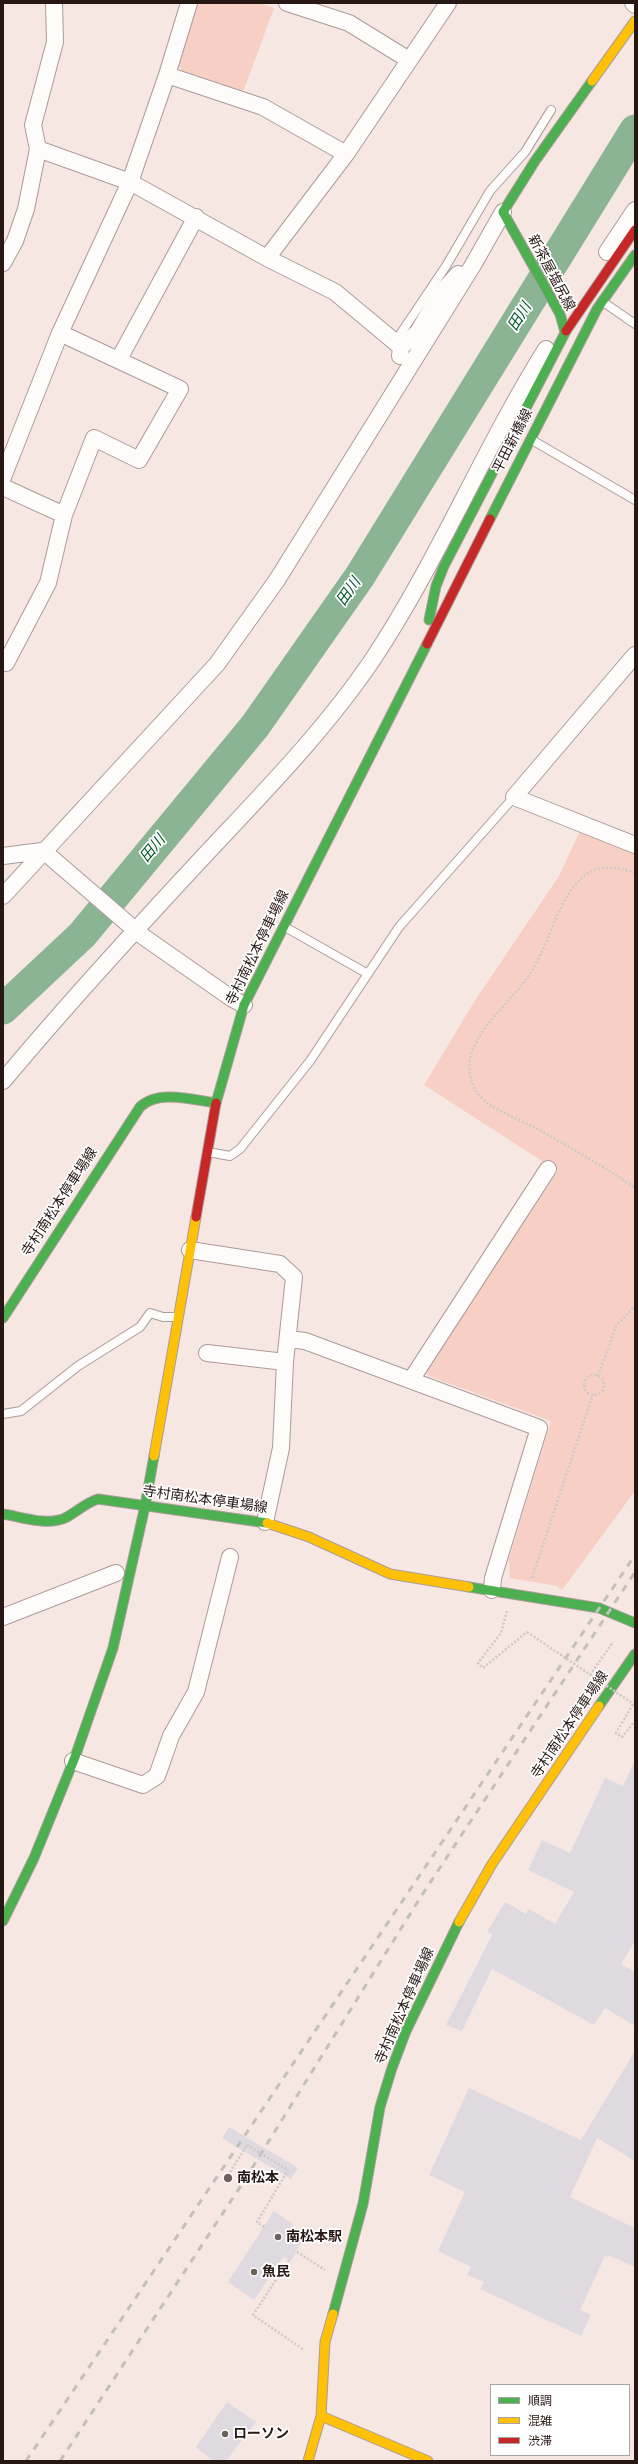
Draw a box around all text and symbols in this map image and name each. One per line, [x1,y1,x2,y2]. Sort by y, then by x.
street label: 新茶屋塩尻線 [524,232,578,314]
water label: 田川 [504,300,536,334]
street label: 平田新橋線 [490,406,536,476]
water label: 田川 [333,575,365,609]
water label: 田川 [136,832,170,866]
street label: 寺村南松本停車場線 [223,888,293,1008]
street label: 寺村南松本停車場線 [19,1145,101,1259]
street label: 寺村南松本停車場線 [141,1483,269,1517]
street label: 寺村南松本停車場線 [528,1668,612,1782]
street label: 寺村南松本停車場線 [372,1945,438,2067]
place label: 南松本 [237,2170,279,2186]
marker: 南松本 [222,2172,234,2184]
place label: 南松本駅 [286,2229,342,2245]
marker: 南松本駅 [273,2232,283,2242]
place label: 魚民 [262,2264,290,2280]
marker: 魚民 [249,2267,259,2277]
legend [490,2384,630,2456]
text: 順調 [528,2393,552,2409]
text: 混雑 [528,2413,552,2429]
place label: ローソン [233,2426,289,2442]
marker: ローソン [220,2429,230,2439]
text: 渋滞 [528,2433,552,2449]

